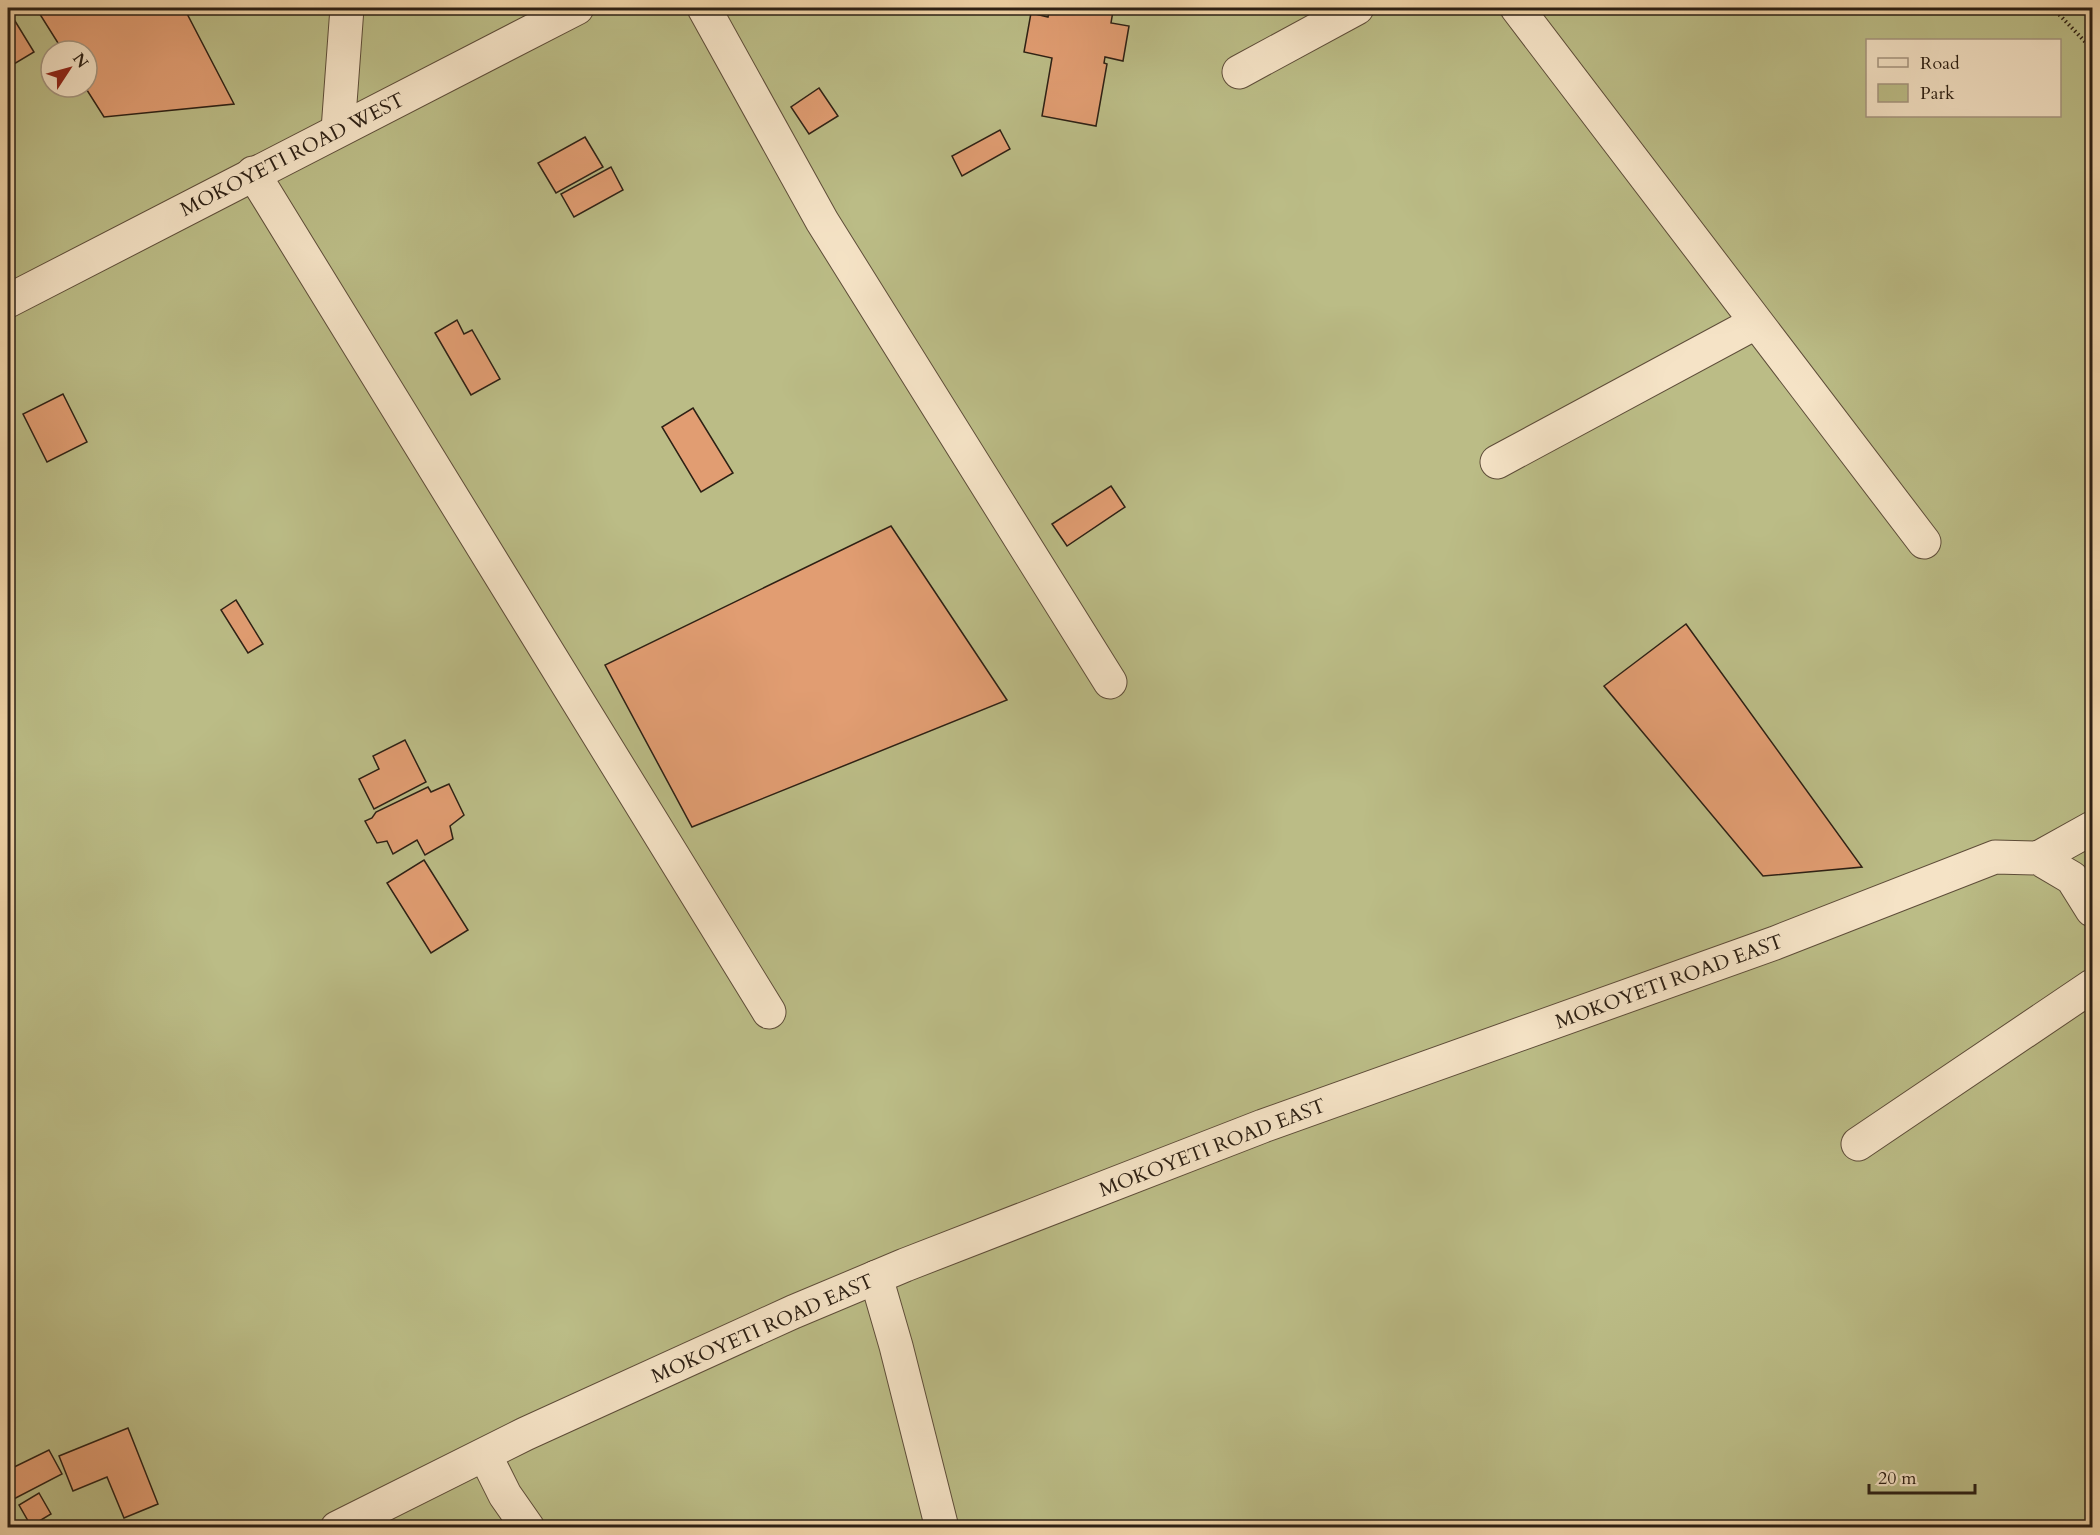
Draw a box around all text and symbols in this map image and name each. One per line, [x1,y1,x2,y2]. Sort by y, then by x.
north arrow [39,39,99,99]
legend [1866,39,2061,117]
text: N [67,49,93,73]
text: Road [1920,51,1960,76]
text: Park [1920,81,1955,106]
street label: MOKOYETI ROAD WEST [175,86,409,223]
street label: MOKOYETI ROAD EAST [1551,928,1787,1035]
street label: MOKOYETI ROAD EAST [1095,1092,1330,1203]
street label: MOKOYETI ROAD EAST [647,1267,878,1390]
scale bar [1869,1457,1976,1495]
text: 20 m [1878,1466,1917,1491]

